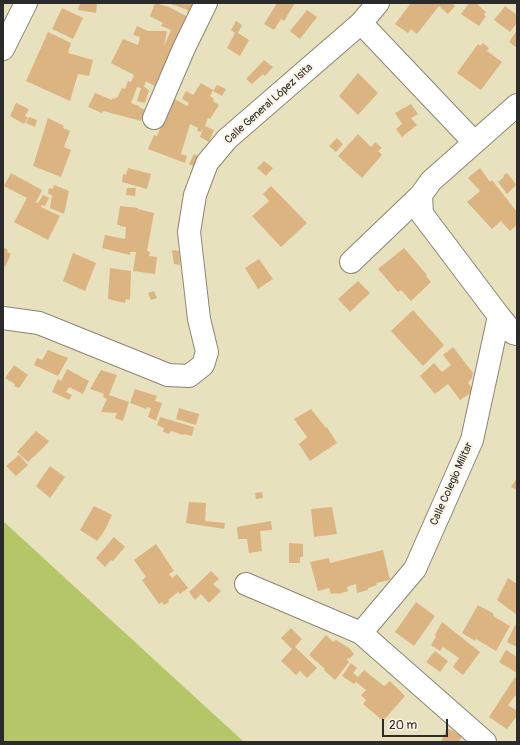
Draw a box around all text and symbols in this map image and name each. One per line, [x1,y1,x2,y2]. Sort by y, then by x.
street label: Calle General López Isita [222,61,316,147]
street label: Calle Colegio Militar [428,440,476,528]
scale bar [384,711,450,737]
text: 20 m [389,718,417,733]

